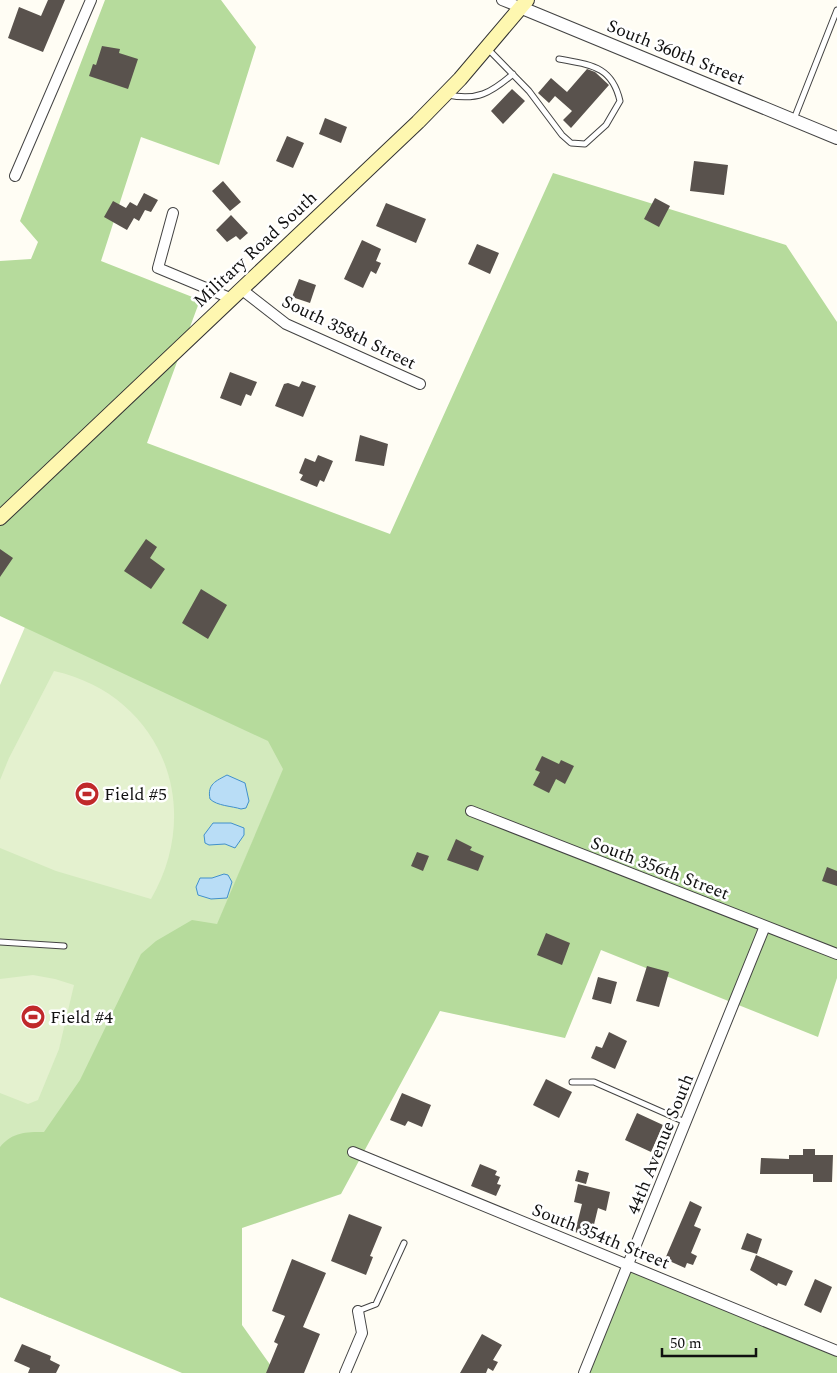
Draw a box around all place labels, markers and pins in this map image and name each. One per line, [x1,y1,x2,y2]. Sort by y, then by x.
sports icon: Field #5 [74,781,100,807]
place label: Field #5 [104,781,167,808]
sports icon: Field #4 [20,1004,46,1030]
place label: Field #4 [50,1004,113,1031]

